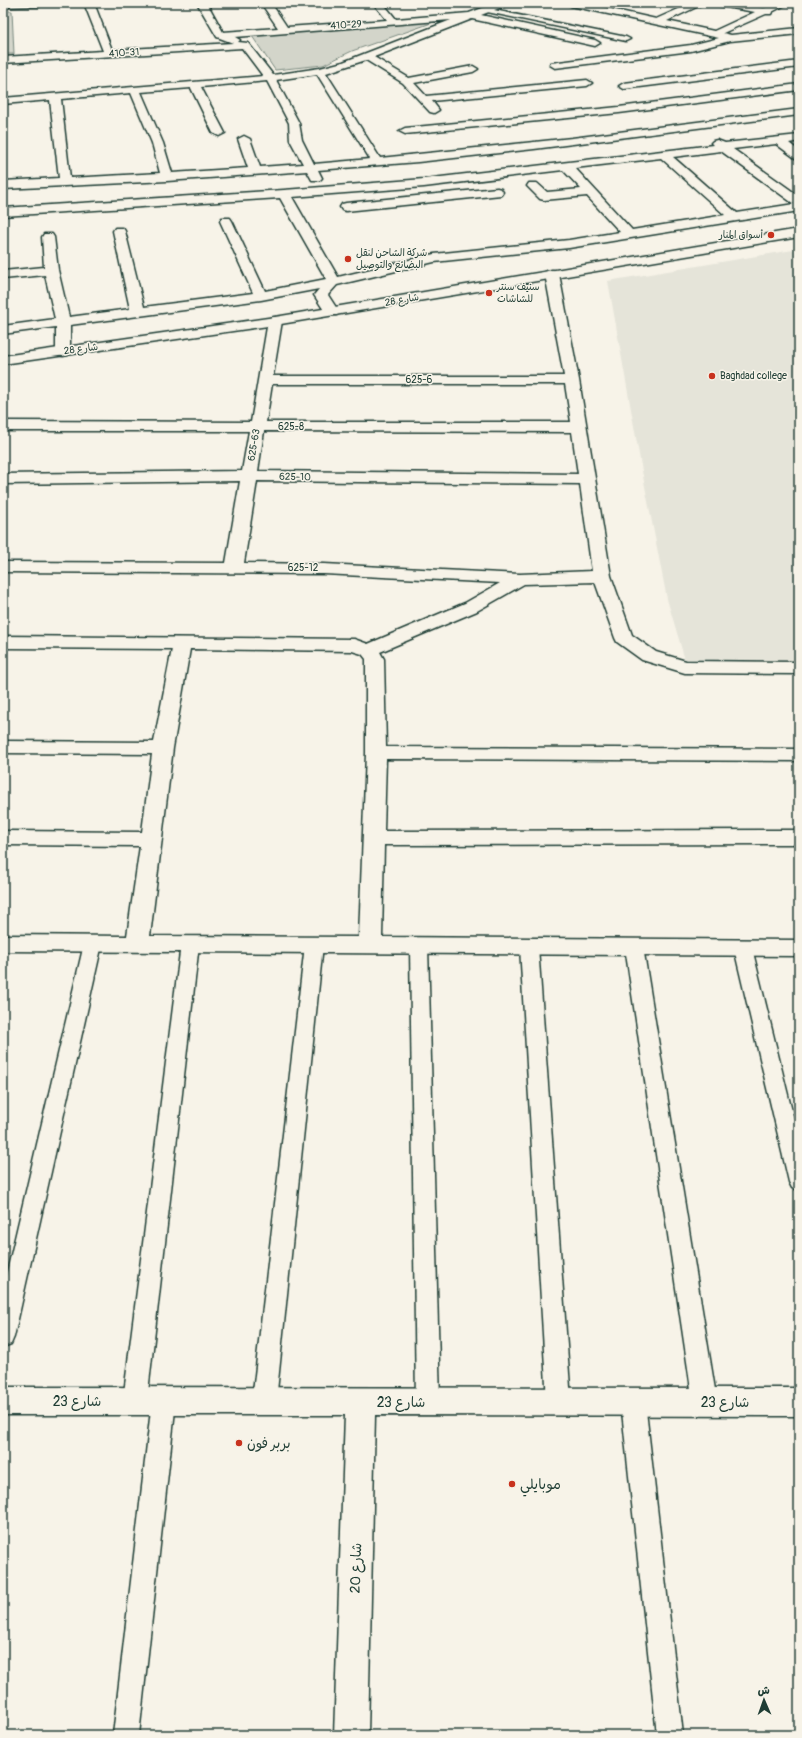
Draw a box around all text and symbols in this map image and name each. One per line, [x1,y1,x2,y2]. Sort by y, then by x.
street label: 410-29 [330,18,362,32]
street label: 410-31 [108,46,140,60]
place label: أسواق المنار [718,229,764,241]
marker: أسواق المنار [766,230,776,240]
place label: شركة الشاحن لنقل البضائع والتوصيل [356,247,427,273]
marker: شركة الشاحن لنقل البضائع والتوصيل [343,254,353,264]
place label: سنيف سنتر للشاشات [496,281,540,305]
marker: سنيف سنتر للشاشات [484,288,494,298]
street label: شارع 28 [384,291,420,310]
street label: شارع 28 [63,341,99,358]
place label: Baghdad college [720,370,787,382]
marker: Baghdad college [707,371,717,381]
street label: 625-6 [406,374,433,386]
street label: 625-8 [278,421,304,433]
street label: 625-63 [245,428,263,462]
street label: 625-10 [279,471,311,483]
street label: 625-12 [288,562,319,574]
street label: شارع 23 [53,1393,101,1411]
street label: شارع 23 [377,1394,425,1412]
street label: شارع 23 [701,1394,749,1412]
place label: بربر فون [247,1435,291,1452]
marker: بربر فون [234,1438,244,1448]
place label: موبايلي [520,1476,561,1497]
marker: موبايلي [507,1479,517,1489]
street label: شارع 20 [347,1542,366,1594]
north arrow [744,1680,784,1720]
text: ش [757,1684,770,1697]

